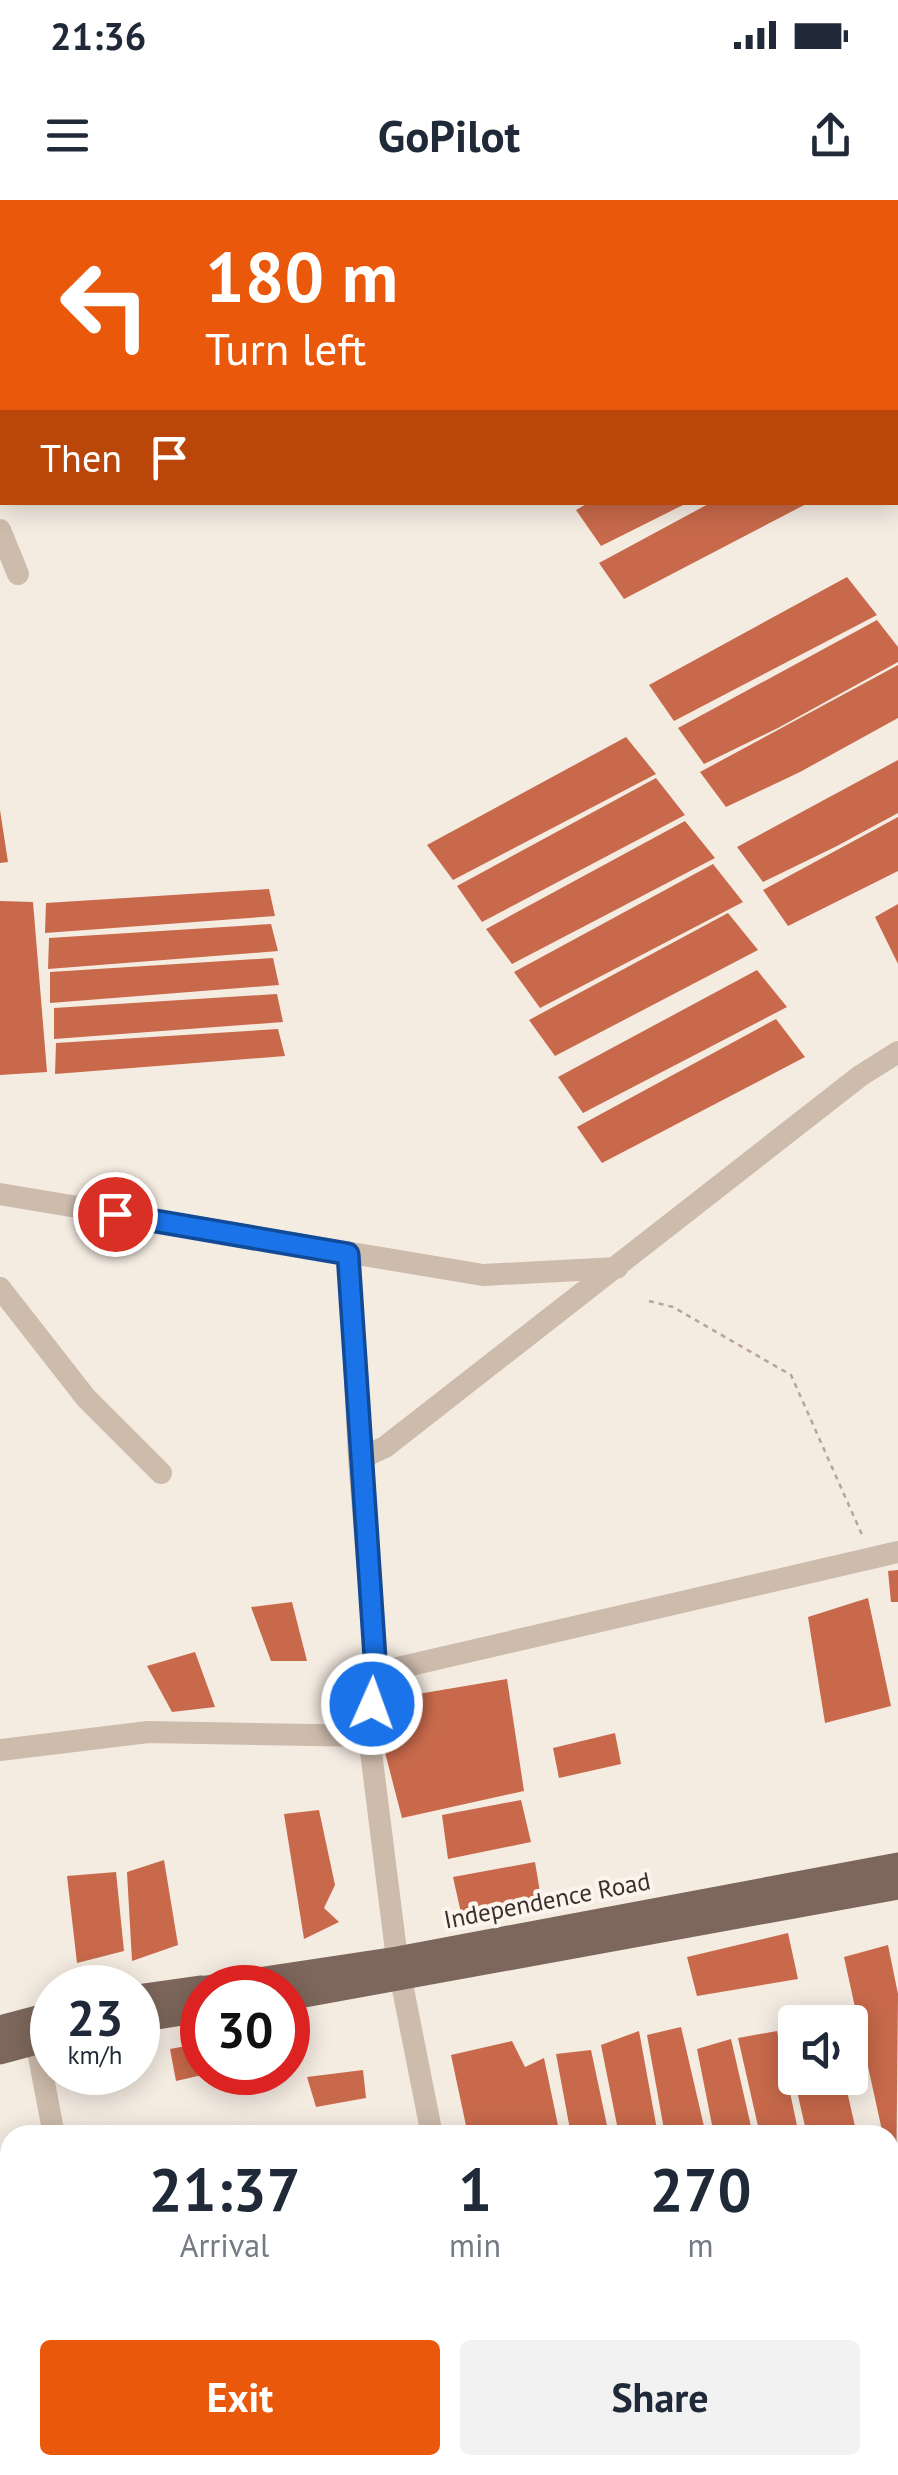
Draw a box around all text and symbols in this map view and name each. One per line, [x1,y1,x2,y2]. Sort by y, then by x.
text: 21:36 [50,11,146,60]
text: GoPilot [378,106,520,164]
icon: menu [40,108,95,163]
icon: share [803,108,858,163]
text: 180 m [205,231,398,321]
icon: left [40,240,170,370]
text: Turn left [205,319,366,377]
icon: arrive [142,430,197,485]
text: Then [40,433,122,482]
pin [73,1172,158,1257]
icon: arrive [88,1187,143,1242]
position arrow [320,1652,424,1756]
street label: Independence Road [441,1864,653,1936]
speed limit sign: 30 [180,1965,310,2095]
text: 23 [67,1985,123,2050]
map controls [778,2005,868,2095]
button: sound [778,2005,868,2095]
text: km/h [68,2039,122,2071]
text: 21:37 [148,2150,301,2228]
text: 1 [458,2150,492,2228]
text: 270 [650,2150,752,2228]
text: Arrival [180,2224,269,2266]
text: min [449,2224,501,2266]
text: m [688,2224,714,2266]
button: Exit [40,2340,440,2455]
button: Share [460,2340,860,2455]

